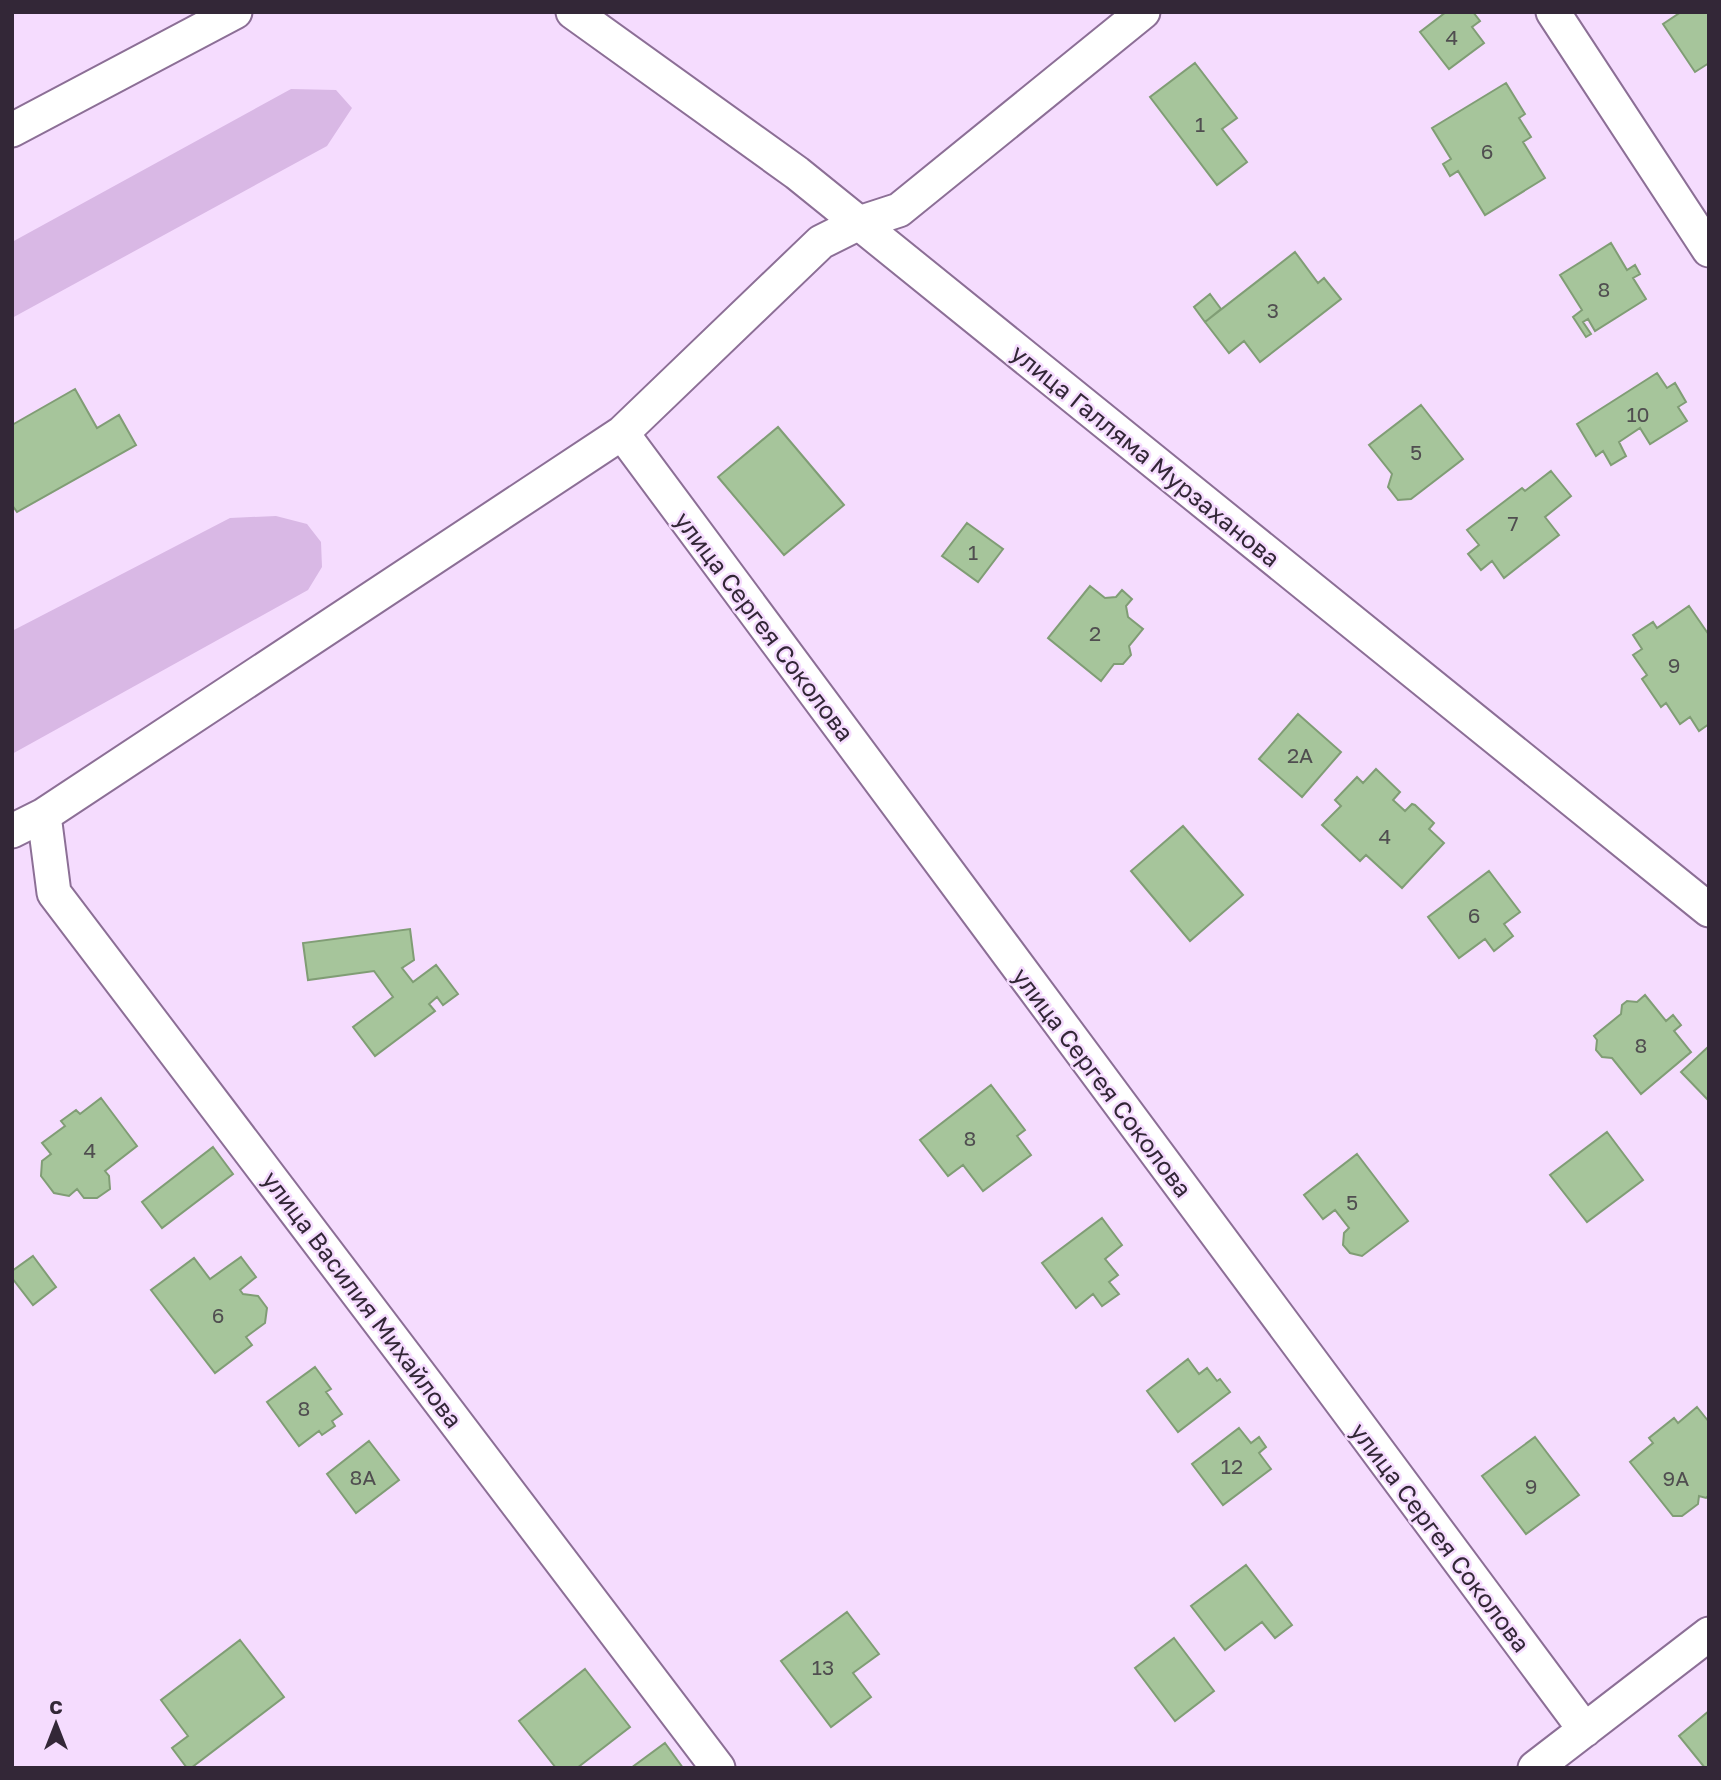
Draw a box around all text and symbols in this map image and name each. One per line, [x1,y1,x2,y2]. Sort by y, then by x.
house number: 4 [1446,24,1458,50]
house number: 1 [1195,111,1205,137]
house number: 6 [1481,138,1493,164]
house number: 8 [1598,276,1610,302]
house number: 3 [1267,297,1279,323]
street label: улица Галляма Мурзаханова [1006,338,1286,572]
house number: 10 [1626,401,1650,427]
house number: 5 [1410,439,1422,465]
street label: улица Сергея Соколова [669,506,861,746]
house number: 7 [1507,510,1519,536]
house number: 1 [968,539,978,565]
house number: 2 [1089,620,1101,646]
house number: 9 [1668,652,1680,678]
house number: 2А [1287,742,1313,768]
house number: 4 [1379,823,1391,849]
house number: 6 [1468,902,1480,928]
street label: улица Сергея Соколова [1007,962,1199,1202]
house number: 8 [1635,1032,1647,1058]
house number: 8 [964,1125,976,1151]
house number: 4 [84,1137,96,1163]
street label: улица Василия Михайлова [257,1165,469,1433]
house number: 5 [1346,1189,1358,1215]
house number: 6 [212,1302,224,1328]
house number: 8 [298,1395,310,1421]
street label: улица Сергея Соколова [1345,1417,1537,1657]
house number: 12 [1221,1453,1243,1479]
house number: 8А [350,1464,376,1490]
house number: 9А [1663,1465,1689,1491]
house number: 9 [1525,1473,1537,1499]
house number: 13 [812,1654,834,1680]
north arrow [21,1689,91,1759]
text: С [49,1695,63,1718]

